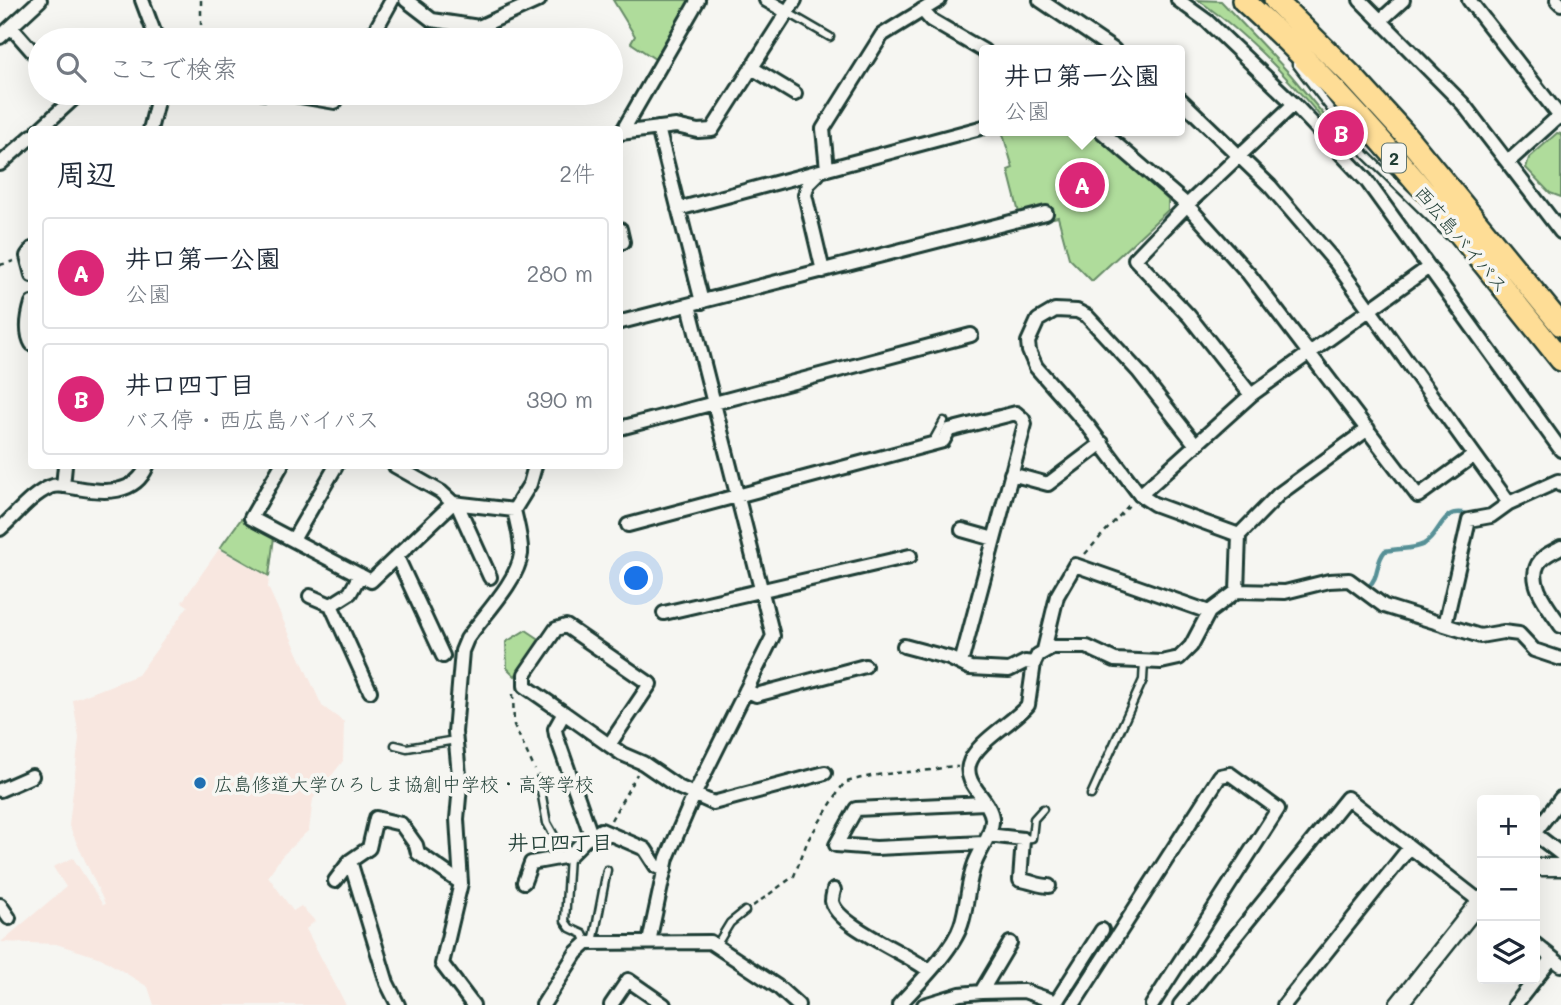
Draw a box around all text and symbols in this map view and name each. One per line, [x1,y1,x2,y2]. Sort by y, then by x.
search box [28,28,623,105]
popup [979,45,1185,136]
icon: search [52,48,90,86]
text: ここで検索 [108,51,238,85]
text: 井口第一公園 [1004,58,1160,92]
text: 公園 [1004,95,1050,125]
pin: B [1318,107,1364,159]
road number: 2 [1382,144,1406,173]
text: 周辺 [56,153,116,193]
text: 2件 [559,158,595,188]
pin: A [1059,159,1105,211]
street label: 西広島バイパス [1410,180,1514,298]
text: 井口第一公園 [125,241,281,275]
text: A [73,258,89,288]
text: 280 m [526,258,593,288]
text: 公園 [125,278,171,308]
text: 井口四丁目 [125,367,255,401]
text: B [73,384,89,414]
text: 390 m [526,384,593,414]
text: バス停 · 西広島バイパス [125,404,379,434]
your location [619,561,653,595]
place label: 広島修道大学ひろしま協創中学校・高等学校 [214,771,594,796]
marker: 広島修道大学ひろしま協創中学校・高等学校 [192,775,208,791]
map controls [1477,795,1540,984]
button: + [1477,795,1540,858]
district label: 井口四丁目 [508,828,613,855]
button: − [1477,858,1540,921]
button: layers [1477,921,1540,984]

